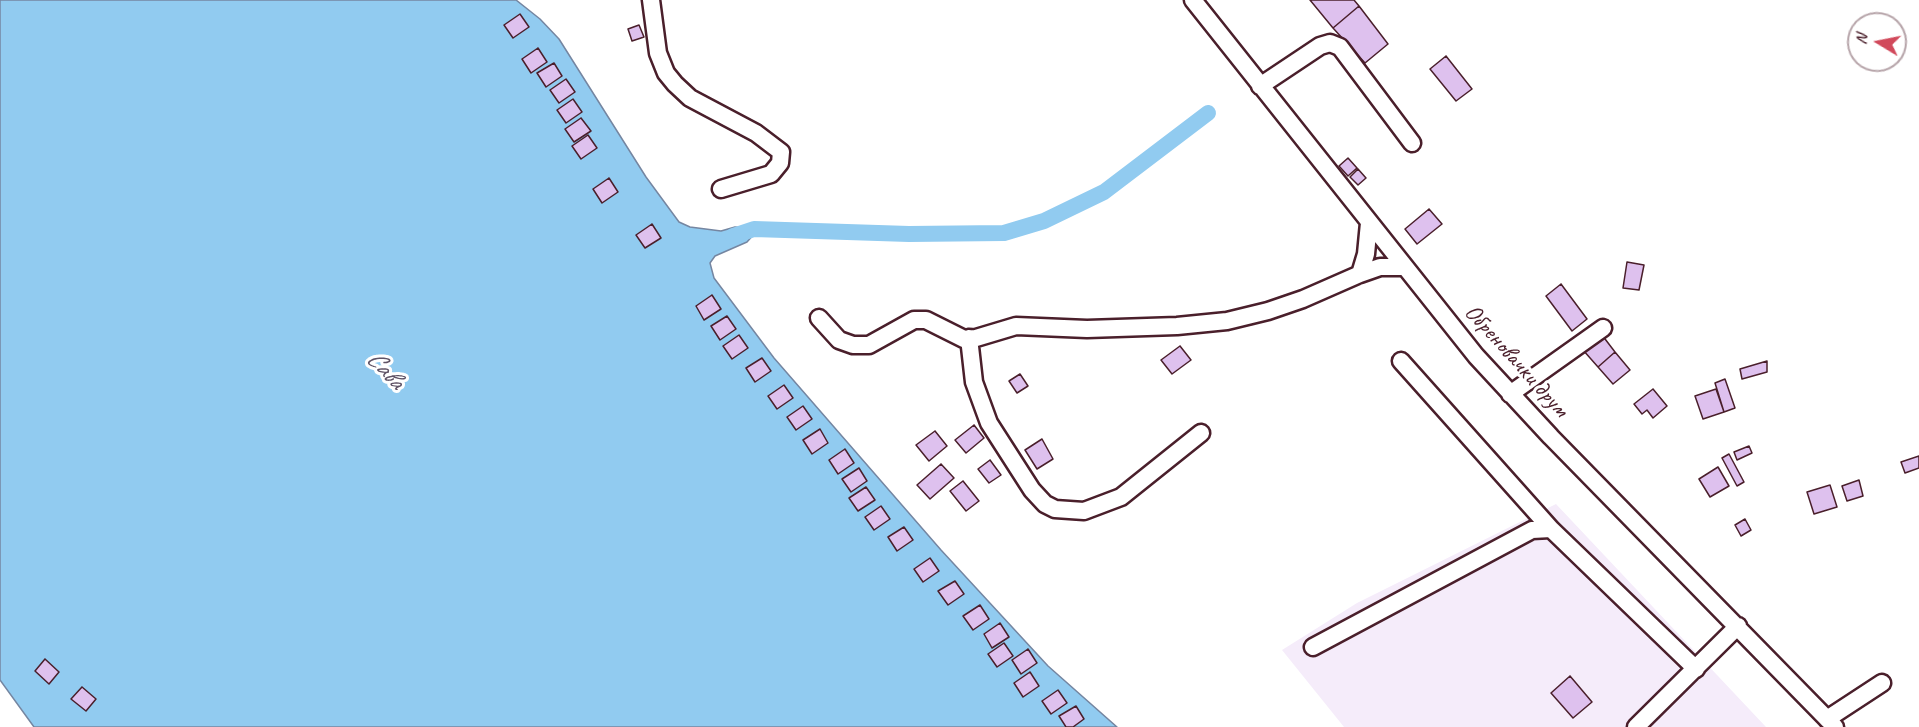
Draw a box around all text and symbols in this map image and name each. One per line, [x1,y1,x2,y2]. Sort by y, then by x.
north arrow [1847,12,1907,72]
text: N [1851,33,1872,46]
street label: Обреновачки друм [1458,299,1574,423]
water label: Сава [359,344,411,396]

